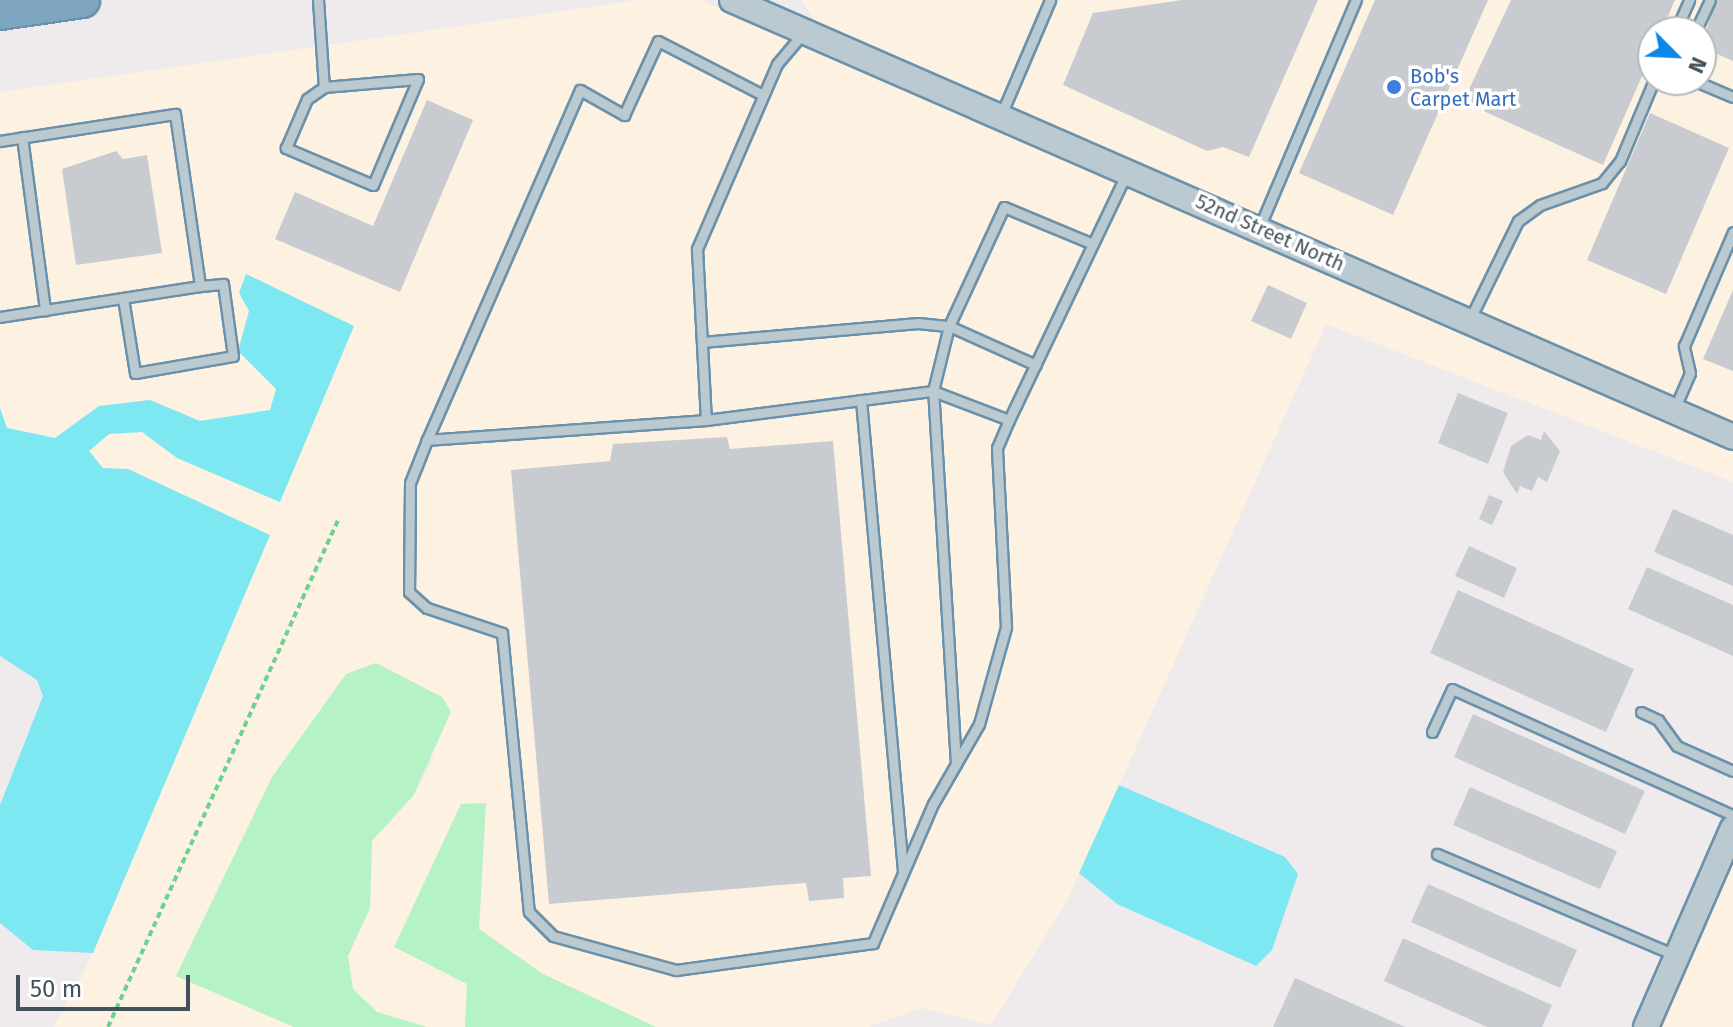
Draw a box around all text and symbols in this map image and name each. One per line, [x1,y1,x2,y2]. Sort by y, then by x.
north arrow [1637,16,1717,96]
text: N [1682,53,1713,77]
place label: Bob's Carpet Mart [1410,64,1516,111]
marker: Bob's Carpet Mart [1385,78,1403,96]
street label: 52nd Street North [1192,189,1348,277]
scale bar [20,959,194,1009]
text: 50 m [30,975,82,1003]

